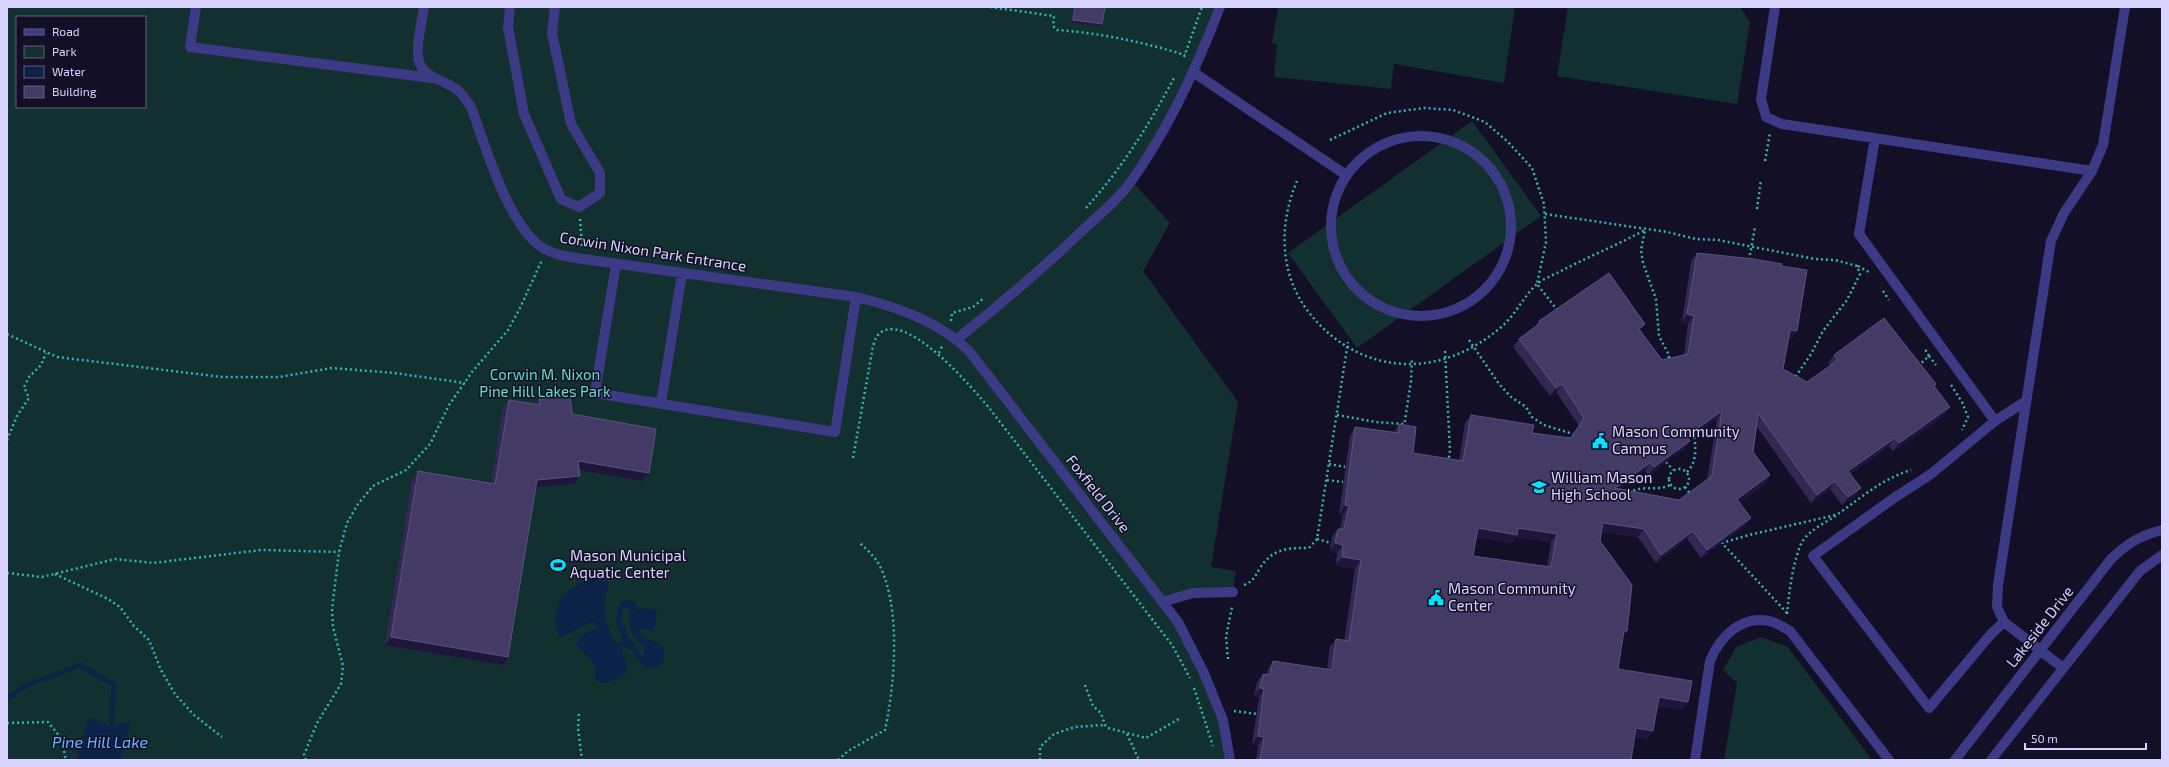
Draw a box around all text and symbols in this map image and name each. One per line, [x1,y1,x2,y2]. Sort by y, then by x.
legend [16,16,146,108]
text: Road [52,24,80,38]
text: Park [52,44,77,58]
text: Water [52,64,86,78]
text: Building [52,84,97,98]
street label: Corwin Nixon Park Entrance [559,227,748,275]
park label: Corwin M. Nixon Pine Hill Lakes Park [479,365,611,400]
place label: Mason Community Campus [1612,422,1740,457]
public building icon: Mason Community Campus [1591,432,1609,450]
street label: Foxfield Drive [1063,451,1135,536]
place label: William Mason High School [1551,468,1653,503]
school or university icon: William Mason High School [1530,478,1548,496]
place label: Mason Municipal Aquatic Center [570,546,687,581]
sports icon: Mason Municipal Aquatic Center [549,556,567,574]
place label: Mason Community Center [1448,579,1576,614]
street label: Lakeside Drive [2002,582,2077,671]
public building icon: Mason Community Center [1427,589,1445,607]
scale bar [2025,725,2146,751]
text: 50 m [2031,731,2058,745]
water label: Pine Hill Lake [52,732,148,751]

